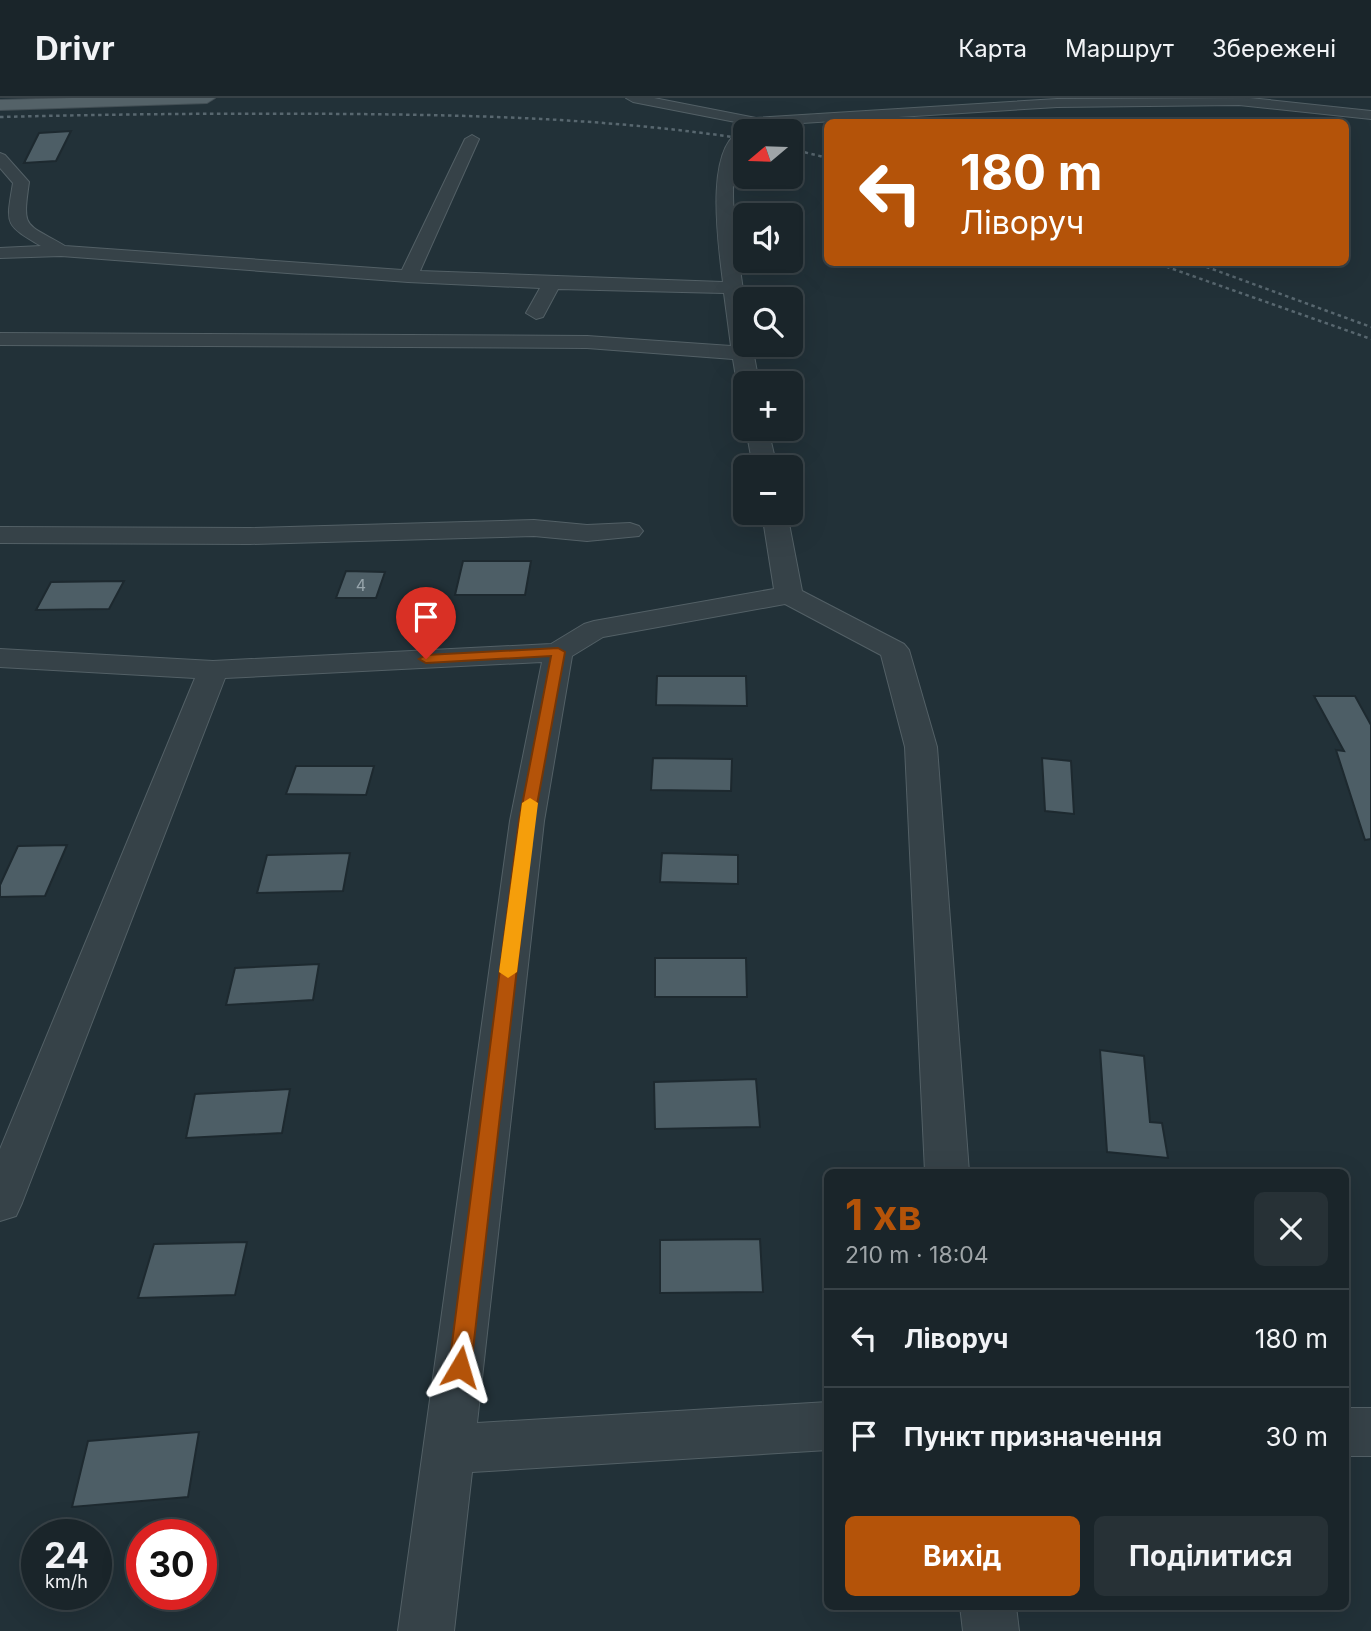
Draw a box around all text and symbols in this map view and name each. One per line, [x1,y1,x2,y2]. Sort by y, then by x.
text: Drivr [35,28,115,68]
text: Карта [958,34,1027,63]
text: Маршрут [1065,34,1174,63]
text: Збережені [1212,34,1336,63]
north arrow [733,119,803,189]
map controls [733,119,803,525]
text: 180 m [960,143,1102,202]
icon: left [845,147,936,238]
button: sound [733,203,803,273]
text: Ліворуч [960,203,1084,242]
button: search [733,287,803,357]
button: + [733,371,803,441]
button: − [733,455,803,525]
house number: 4 [356,575,366,595]
pin [396,587,456,659]
icon: arrive [407,598,445,636]
text: 1 хв [845,1189,922,1240]
button: close [1254,1192,1328,1266]
text: 210 m · 18:04 [845,1241,989,1269]
icon: left [845,1319,883,1357]
text: Ліворуч [904,1323,1008,1354]
text: 180 m [1255,1323,1328,1354]
position arrow [423,1330,497,1404]
icon: arrive [845,1417,883,1455]
text: Пункт призначення [904,1421,1162,1452]
text: 30 m [1265,1421,1328,1452]
button: Вихід [845,1516,1080,1596]
button: Поділитися [1094,1516,1328,1596]
speed limit sign: 30 [126,1519,217,1610]
text: 24 [44,1534,89,1576]
text: km/h [45,1571,88,1592]

